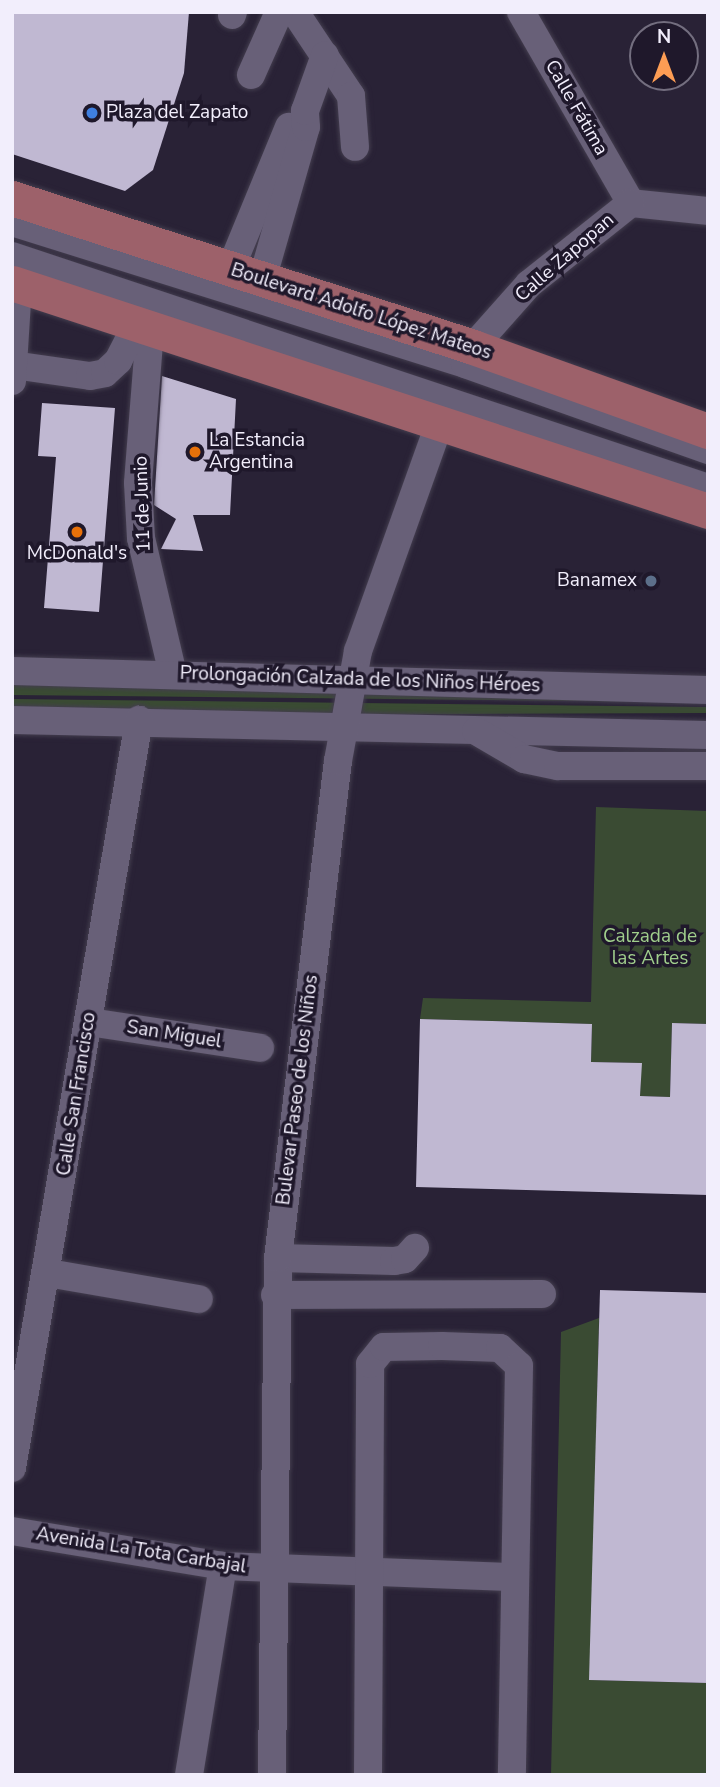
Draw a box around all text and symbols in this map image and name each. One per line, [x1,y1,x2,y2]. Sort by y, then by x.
north arrow [629,21,699,91]
text: N [657,24,671,50]
street label: Calle Fátima [540,56,612,160]
place label: Plaza del Zapato [106,102,248,124]
marker: Plaza del Zapato [84,105,100,121]
street label: Calle Zapopan [511,209,619,307]
street label: Boulevard Adolfo López Mateos [228,259,494,365]
place label: La Estancia Argentina [209,430,305,474]
marker: La Estancia Argentina [187,444,203,460]
street label: 11 de Junio [130,455,156,553]
marker: McDonald's [69,524,85,540]
place label: McDonald's [27,543,127,565]
place label: Banamex [557,570,637,592]
marker: Banamex [643,573,659,589]
street label: Prolongación Calzada de los Niños Héroes [179,662,541,698]
park label: Calzada de las Artes [603,926,697,970]
street label: Bulevar Paseo de los Niños [273,974,323,1206]
street label: Calle San Francisco [53,1011,101,1177]
street label: San Miguel [125,1016,223,1054]
street label: Avenida La Tota Carbajal [34,1523,248,1579]

